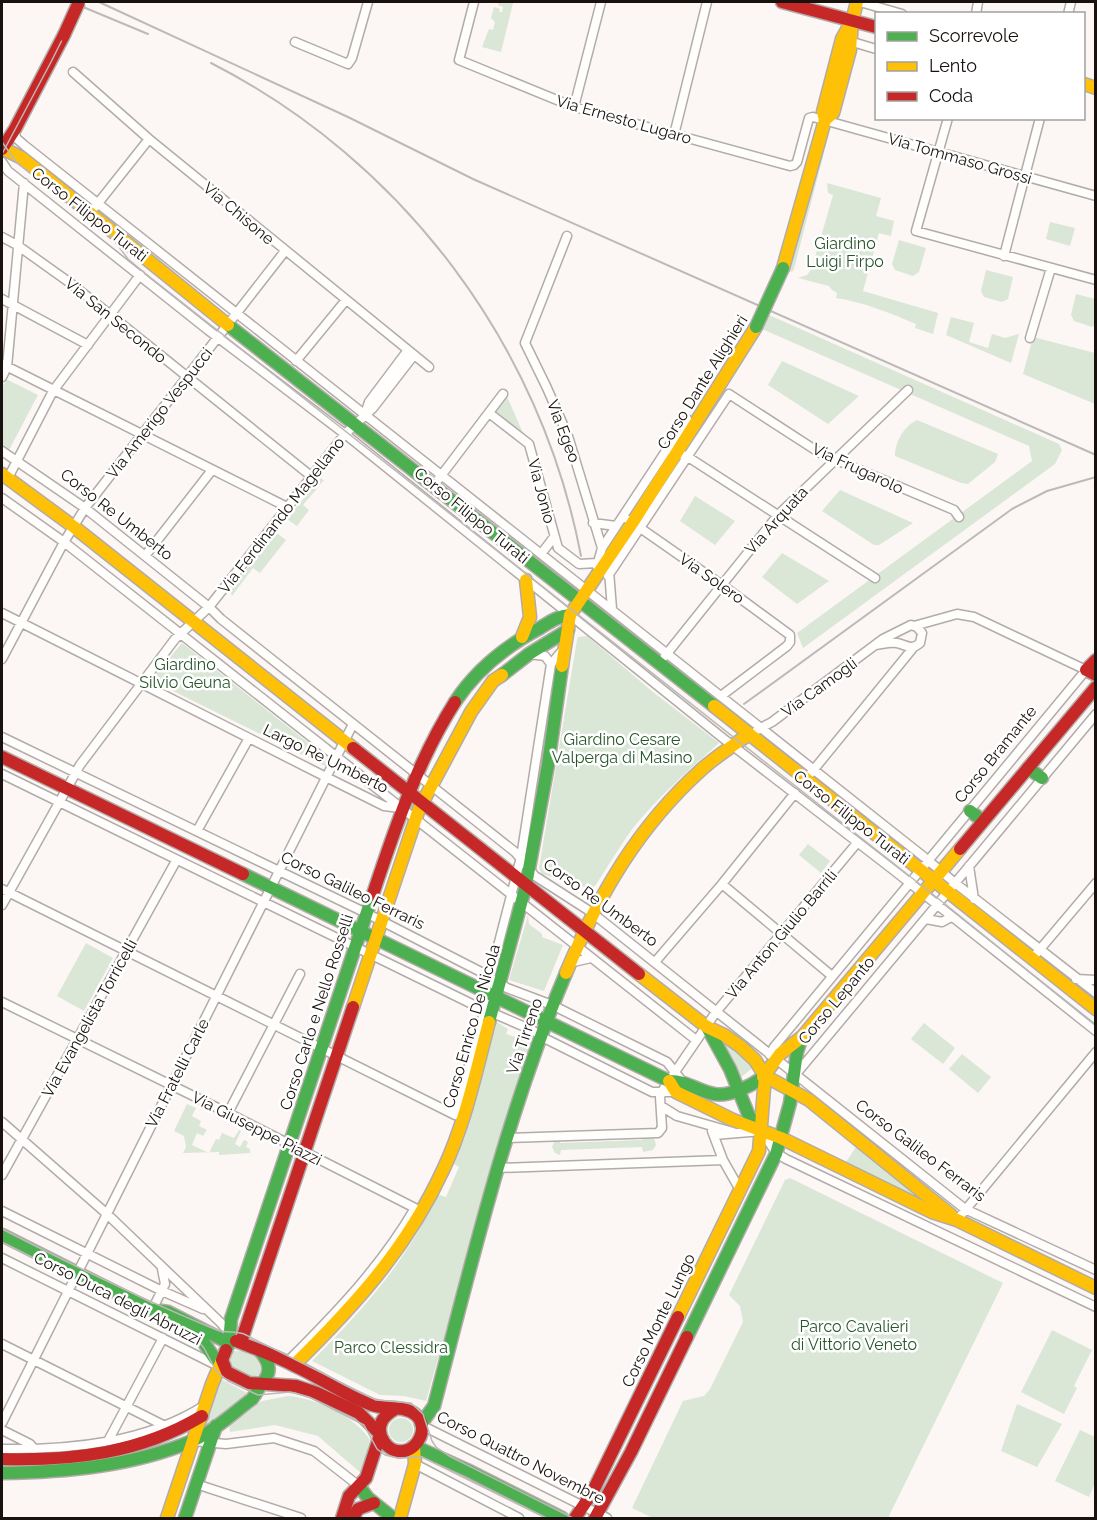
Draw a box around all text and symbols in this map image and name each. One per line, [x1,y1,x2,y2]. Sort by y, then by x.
legend [875,12,1085,120]
text: Scorrevole [929,25,1019,46]
text: Lento [929,55,977,76]
text: Coda [929,85,973,106]
street label: Via Ernesto Lugaro [554,91,694,148]
street label: Via Tommaso Grossi [886,129,1034,188]
street label: Corso Filippo Turati [28,163,152,266]
street label: Via Chisone [199,178,278,249]
park label: Giardino Luigi Firpo [806,234,884,271]
street label: Via San Secondo [61,274,170,367]
street label: Corso Dante Alighieri [653,312,752,453]
street label: Via Amerigo Vespucci [102,344,216,483]
street label: Via Egeo [543,397,584,465]
street label: Via Ferdinando Magellano [214,433,348,597]
street label: Via Frugarolo [809,439,906,498]
street label: Via Jonio [524,457,559,526]
street label: Corso Filippo Turati [410,463,533,567]
street label: Corso Re Umberto [57,465,177,564]
street label: Via Arquata [741,482,812,558]
street label: Via Solero [676,549,748,608]
street label: Via Camogli [778,654,861,721]
park label: Giardino Silvio Geuna [139,655,231,692]
street label: Corso Bramante [950,702,1040,807]
street label: Largo Re Umberto [260,720,391,797]
park label: Giardino Cesare Valperga di Masino [552,730,692,767]
street label: Corso Filippo Turati [790,766,914,869]
street label: Corso Galileo Ferraris [278,847,428,934]
street label: Corso Re Umberto [540,854,662,950]
street label: Via Anton Giulio Barrili [722,866,841,1003]
street label: Corso Carlo e Nello Rosselli [276,912,357,1112]
street label: Via Evangelista Torricelli [38,936,141,1101]
street label: Corso Enrico De Nicola [439,942,504,1110]
street label: Corso Lepanto [794,953,879,1048]
street label: Via Tirreno [503,996,546,1077]
street label: Via Fratelli Carle [142,1015,213,1131]
street label: Via Giuseppe Piazzi [189,1087,325,1169]
street label: Corso Galileo Ferraris [852,1095,990,1206]
street label: Corso Duca degli Abruzzi [31,1248,205,1349]
street label: Corso Monte Lungo [618,1250,699,1390]
park label: Parco Cavalieri di Vittorio Veneto [791,1317,917,1354]
park label: Parco Clessidra [334,1338,448,1357]
street label: Corso Quattro Novembre [434,1407,608,1508]

